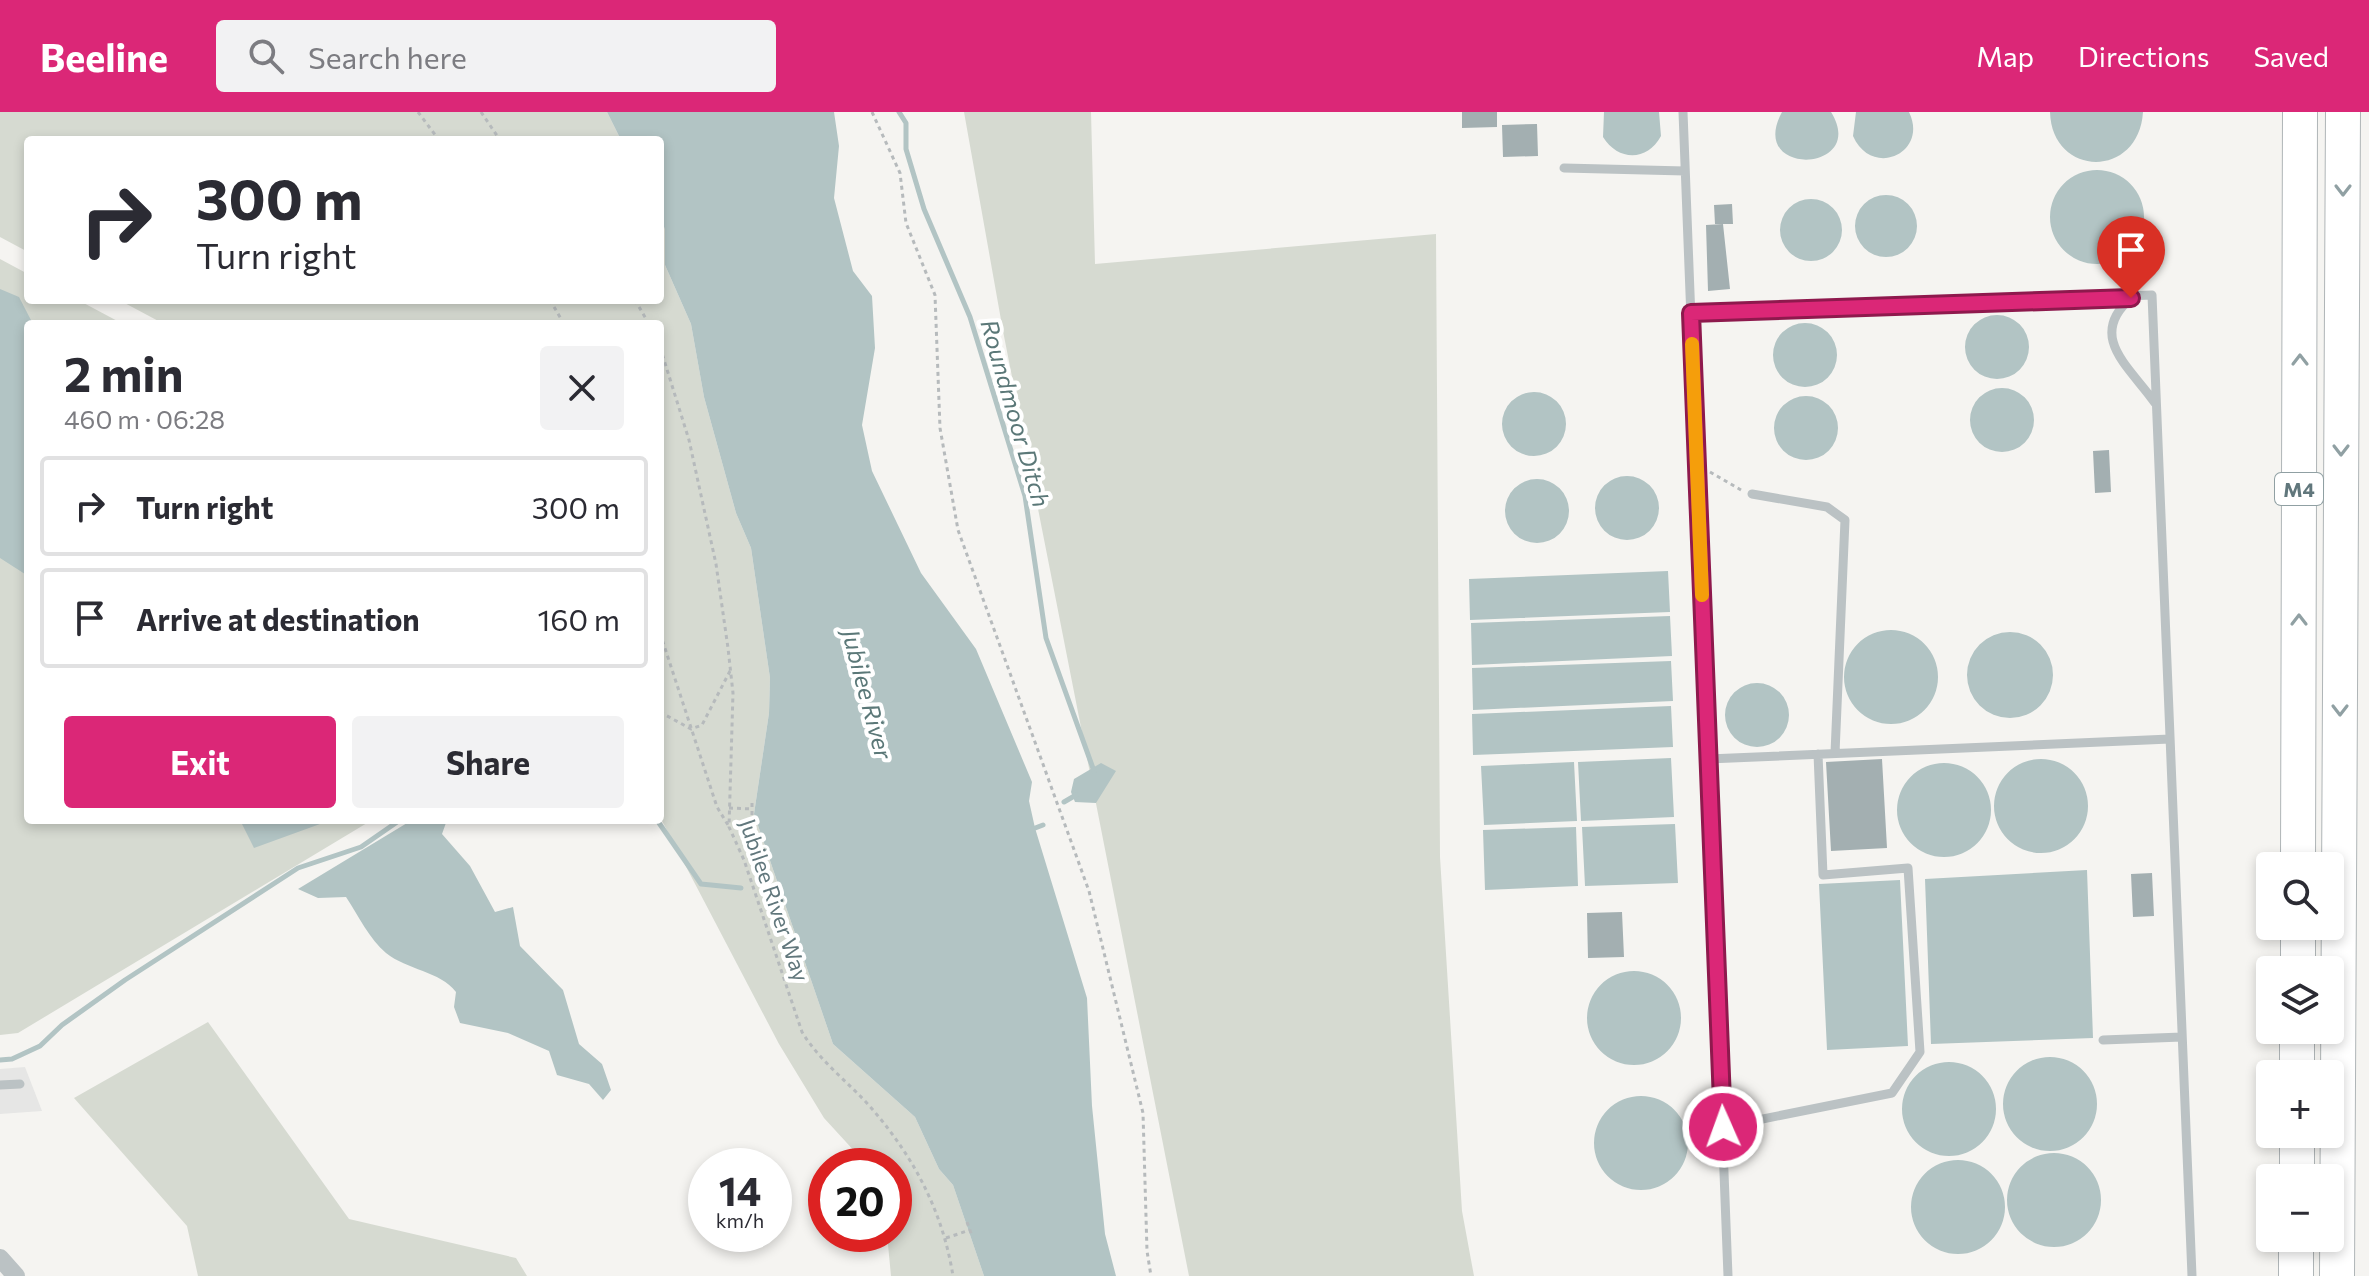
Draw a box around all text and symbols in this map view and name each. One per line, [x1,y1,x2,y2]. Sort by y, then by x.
search box [216,20,776,92]
text: Beeline [40,33,168,80]
icon: search [244,34,288,78]
text: Search here [308,38,467,75]
text: Map [1976,39,2034,73]
text: Directions [2078,39,2209,73]
text: Saved [2253,39,2329,73]
text: 300 m [196,163,363,232]
icon: right [64,168,168,272]
one-way arrow [2334,184,2351,197]
pin [2097,216,2165,298]
icon: arrive [2109,228,2153,272]
text: Turn right [196,232,357,276]
water label: Roundmoor Ditch [975,316,1057,510]
text: 2 min [64,343,184,402]
button: close [540,346,624,430]
one-way arrow [2291,353,2309,366]
text: 460 m · 06:28 [64,403,225,434]
one-way arrow [2332,444,2350,457]
road number: M4 [2275,473,2323,505]
icon: right [68,484,112,528]
text: Turn right [136,488,273,525]
text: 300 m [532,488,620,525]
icon: arrive [68,596,112,640]
text: Arrive at destination [136,600,420,637]
text: 160 m [537,600,620,637]
one-way arrow [2290,613,2308,626]
water label: Jubilee River [836,624,900,764]
one-way arrow [2331,704,2349,717]
button: Exit [64,716,336,808]
button: Share [352,716,624,808]
street label: Jubilee River Way [735,815,815,985]
map controls [2256,852,2344,1252]
button: search [2256,852,2344,940]
button: layers [2256,956,2344,1044]
button: + [2256,1060,2344,1148]
position arrow [1681,1085,1765,1169]
speed limit sign: 20 [808,1148,912,1252]
button: − [2256,1164,2344,1252]
text: 14 [719,1165,761,1214]
text: km/h [716,1208,764,1232]

